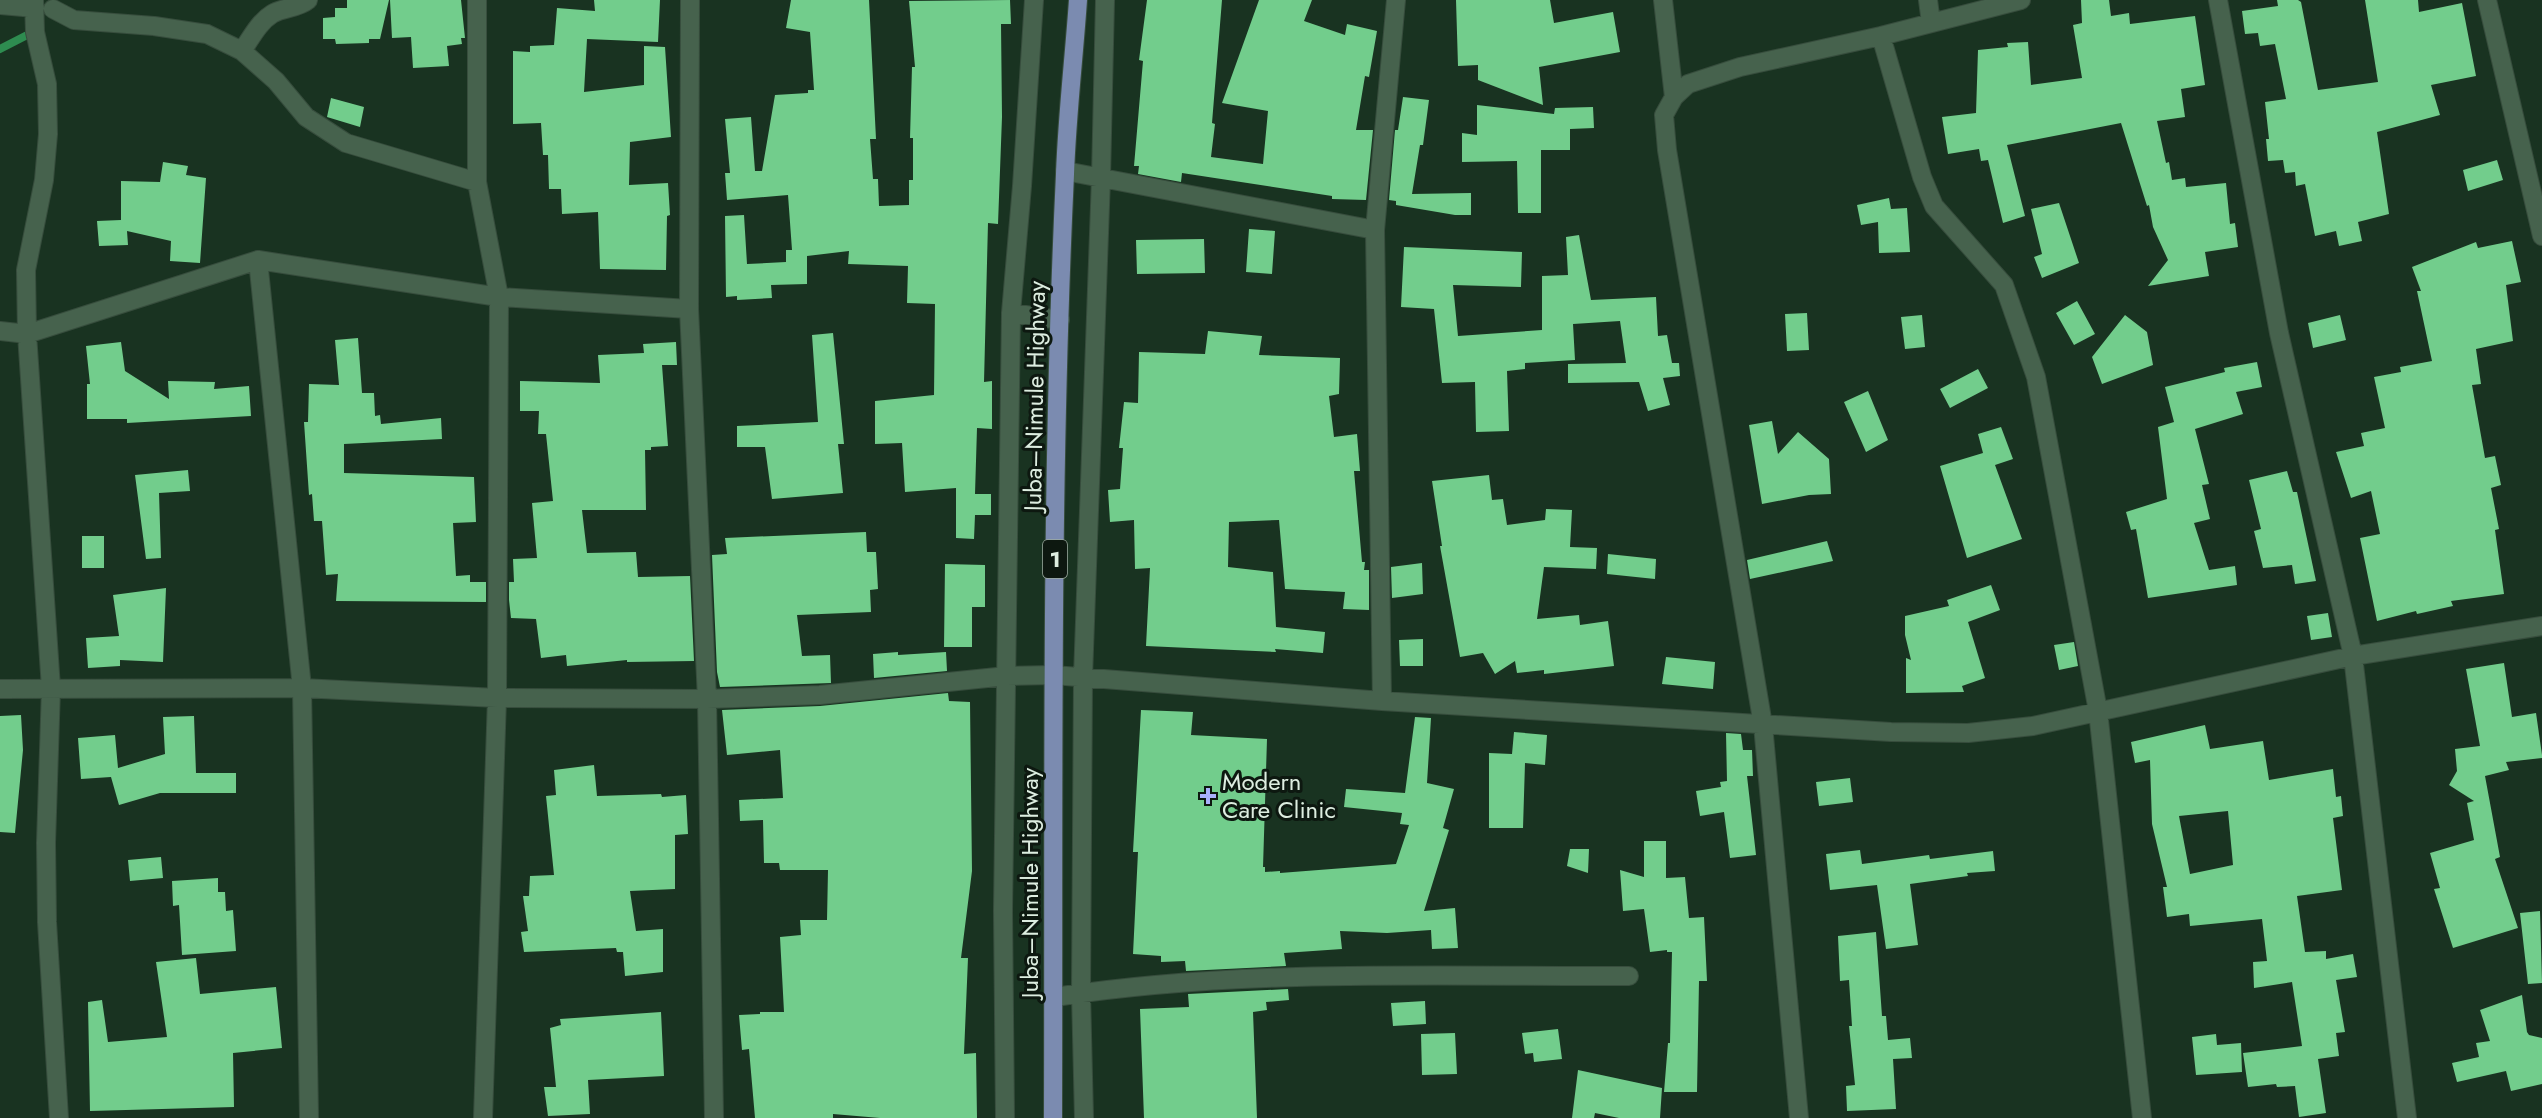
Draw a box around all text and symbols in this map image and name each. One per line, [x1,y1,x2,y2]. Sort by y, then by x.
street label: Juba–Nimule Highway [1015,280,1054,515]
road number: 1 [1043,540,1067,578]
place label: Modern Care Clinic [1222,764,1336,827]
street label: Juba–Nimule Highway [1012,767,1047,1001]
marker: Modern Care Clinic [1199,787,1217,805]

